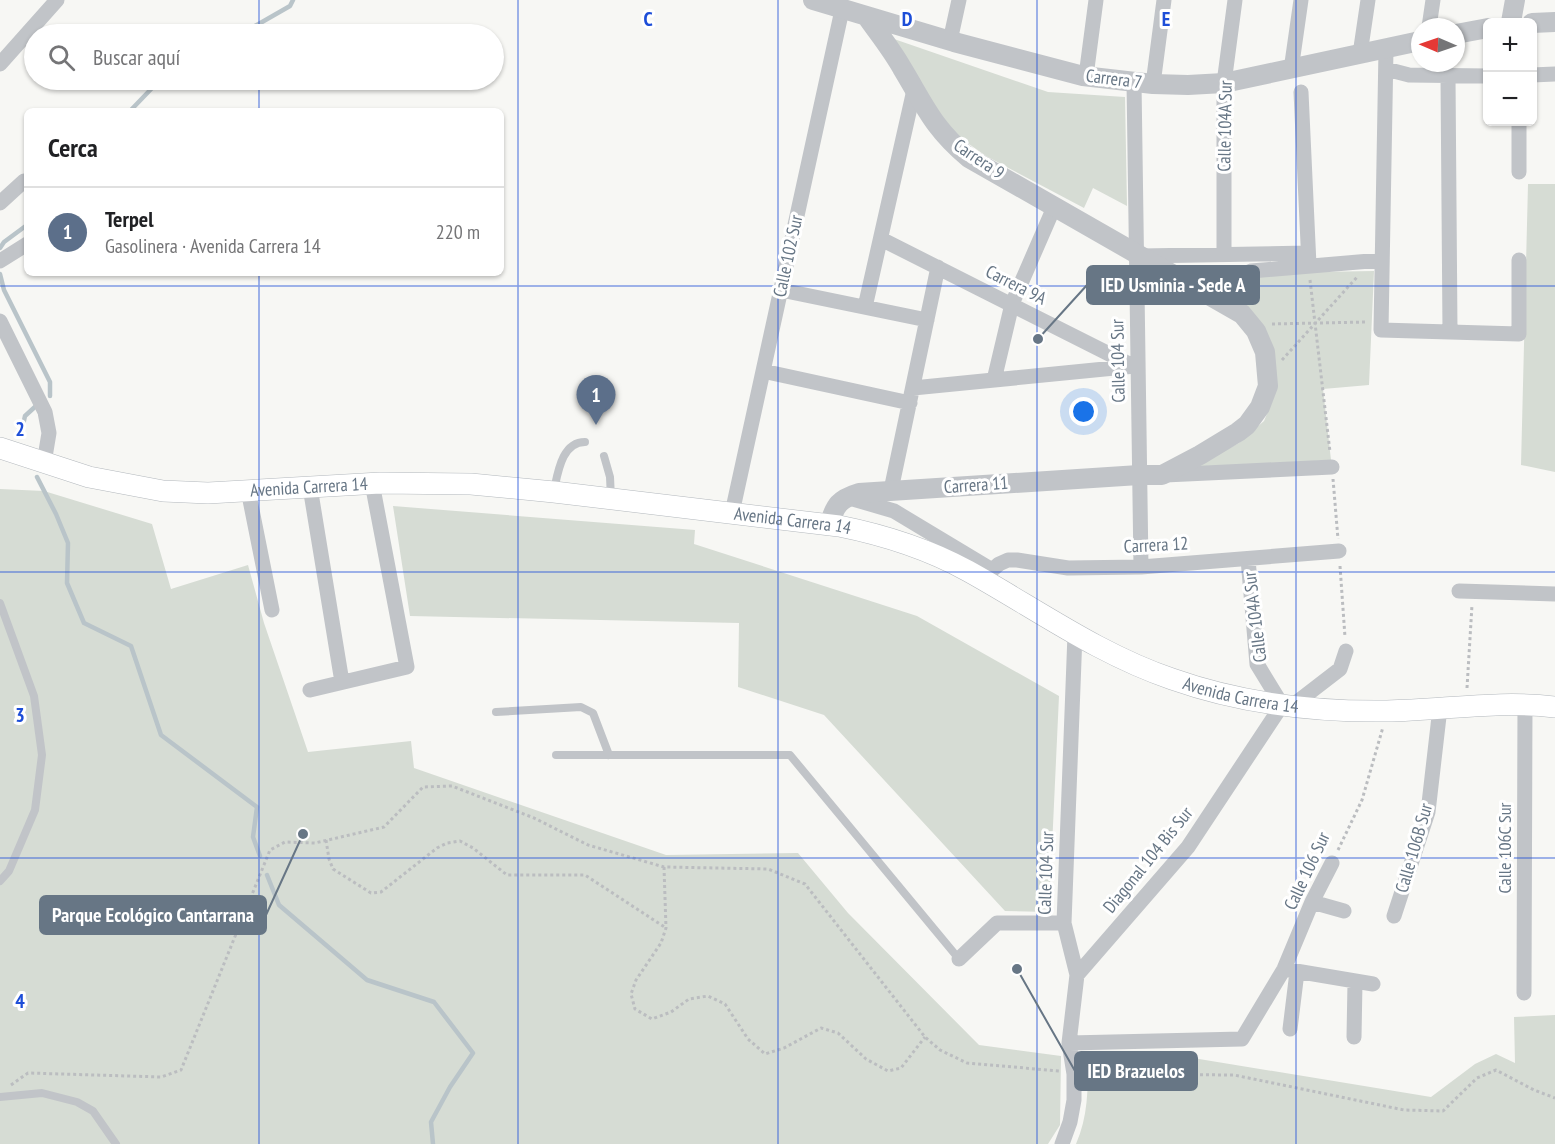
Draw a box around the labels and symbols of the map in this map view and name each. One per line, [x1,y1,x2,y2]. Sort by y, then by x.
text: C [643,6,653,32]
text: D [902,6,913,32]
text: E [1162,6,1170,32]
north arrow [1411,18,1465,72]
street label: Carrera 7 [1085,64,1144,93]
street label: Calle 104A Sur [1212,80,1237,172]
street label: Carrera 9 [949,133,1009,184]
street label: Calle 102 Sur [768,213,807,299]
street label: Carrera 9A [982,260,1051,310]
callout: IED Usminia - Sede A [1087,266,1259,304]
text: IED Usminia - Sede A [1101,272,1246,298]
street label: Calle 104 Sur [1105,319,1130,403]
pin: 1 [576,376,616,425]
your location [1069,397,1098,426]
text: 2 [15,416,25,442]
street label: Carrera 11 [943,471,1009,498]
street label: Avenida Carrera 14 [249,472,368,502]
street label: Avenida Carrera 14 [733,502,853,539]
street label: Carrera 12 [1123,531,1189,558]
street label: Calle 104A Sur [1238,570,1271,664]
street label: Avenida Carrera 14 [1180,671,1300,718]
text: 3 [15,702,25,728]
street label: Calle 106B Sur [1390,800,1437,895]
street label: Diagonal 104 Bis Sur [1098,802,1198,917]
street label: Calle 106C Sur [1493,802,1516,894]
street label: Calle 106 Sur [1278,828,1335,913]
street label: Calle 104 Sur [1033,831,1058,915]
callout: Parque Ecológico Cantarrana [40,896,266,934]
text: Parque Ecológico Cantarrana [52,902,254,928]
text: 4 [15,988,25,1014]
callout: IED Brazuelos [1075,1052,1197,1090]
text: IED Brazuelos [1087,1058,1185,1084]

